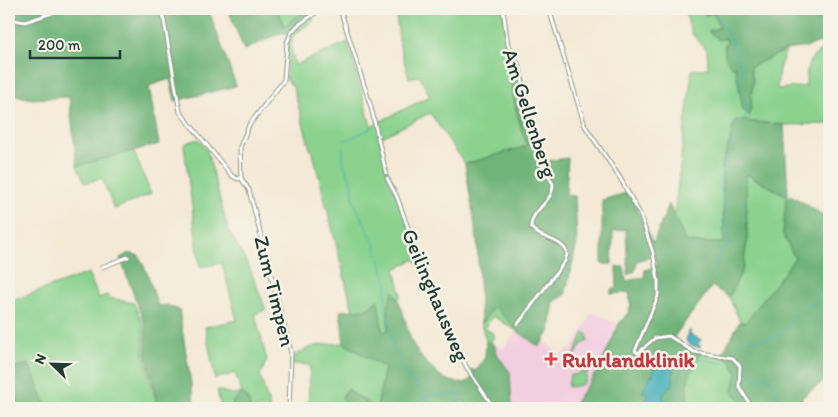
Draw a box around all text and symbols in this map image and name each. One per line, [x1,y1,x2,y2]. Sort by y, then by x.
scale bar [30,28,120,60]
text: 200 m [38,36,81,54]
street label: Am Gellenberg [497,45,563,181]
street label: Geilinghausweg [397,225,475,365]
street label: Zum Timpen [249,233,301,349]
north arrow [28,340,78,390]
place label: Ruhrlandklinik [562,347,696,372]
text: N [31,351,50,367]
marker: Ruhrlandklinik [544,352,558,366]

